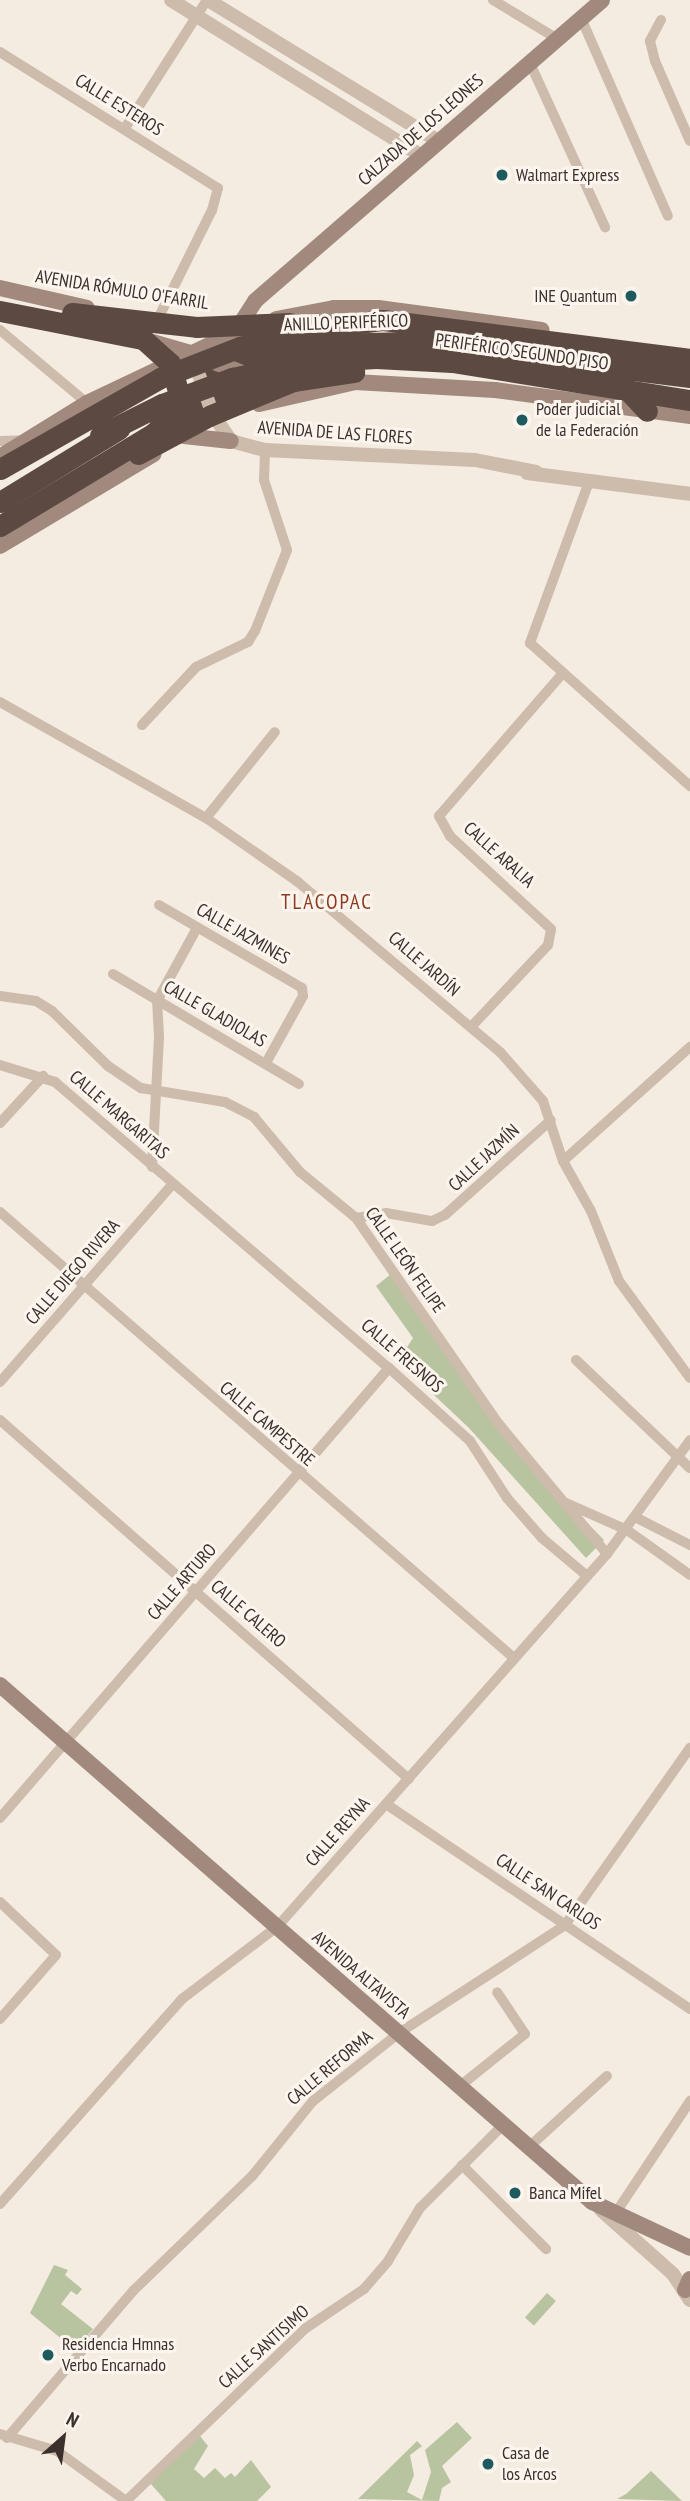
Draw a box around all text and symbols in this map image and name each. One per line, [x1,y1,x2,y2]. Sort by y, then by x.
street label: CALLE ESTEROS [71,69,167,141]
street label: CALZADA DE LOS LEONES [354,70,488,190]
place label: Walmart Express [516,164,619,186]
marker: Walmart Express [494,167,510,183]
street label: AVENIDA RÓMULO O'FARRIL [34,266,210,314]
place label: INE Quantum [534,285,617,307]
marker: INE Quantum [623,288,639,304]
street label: ANILLO PERIFÉRICO [283,310,409,336]
street label: PERIFÉRICO SEGUNDO PISO [434,329,610,375]
place label: Poder judicial de la Federación [536,399,638,442]
marker: Poder judicial de la Federación [514,412,530,428]
street label: AVENIDA DE LAS FLORES [257,417,413,449]
street label: CALLE ARALIA [459,817,539,893]
district label: TLACOPAC [282,889,372,915]
street label: CALLE JAZMINES [193,899,293,969]
street label: CALLE JARDÍN [384,927,464,1001]
street label: CALLE GLADIOLAS [160,976,270,1052]
street label: CALLE MARGARITAS [65,1066,173,1164]
street label: CALLE JAZMÍN [444,1120,524,1196]
street label: CALLE LEÓN FELIPE [361,1203,449,1317]
street label: CALLE DIEGO RIVERA [21,1215,125,1329]
street label: CALLE FRESNOS [357,1315,447,1397]
street label: CALLE CAMPESTRE [215,1377,319,1471]
street label: CALLE ARTURO [143,1539,221,1625]
street label: CALLE CALERO [206,1576,290,1652]
street label: CALLE REYNA [301,1793,375,1871]
street label: CALLE SAN CARLOS [492,1849,604,1935]
street label: AVENIDA ALTAVISTA [307,1926,415,2024]
street label: CALLE REFORMA [283,2026,377,2110]
place label: Banca Mifel [529,2182,601,2204]
marker: Banca Mifel [507,2185,523,2201]
street label: CALLE SANTISIMO [214,2301,314,2393]
place label: Residencia Hmnas Verbo Encarnado [62,2334,174,2376]
marker: Residencia Hmnas Verbo Encarnado [40,2347,56,2363]
north arrow [28,2403,98,2473]
text: N [63,2406,83,2432]
place label: Casa de los Arcos [502,2443,557,2486]
marker: Casa de los Arcos [480,2456,496,2472]

